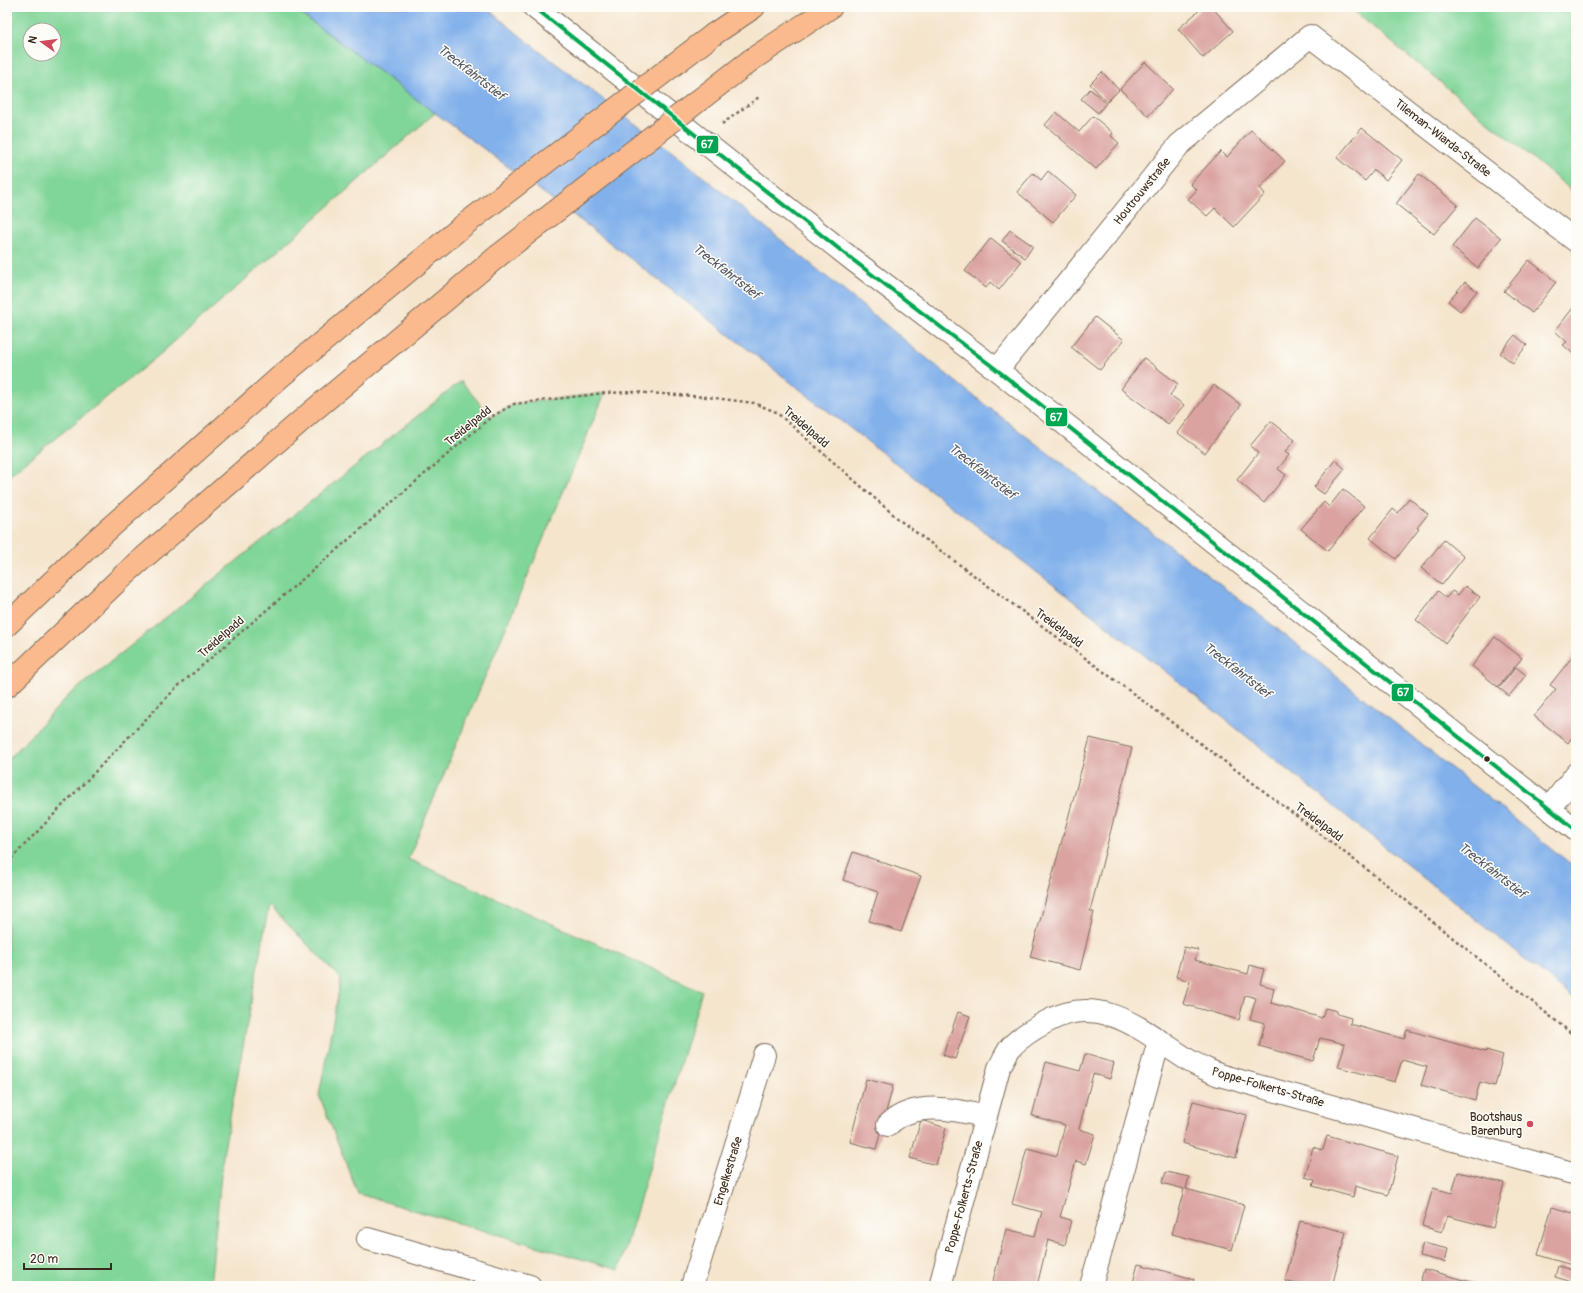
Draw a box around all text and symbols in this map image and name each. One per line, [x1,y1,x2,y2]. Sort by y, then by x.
north arrow [22,22,62,62]
text: N [26,34,40,45]
water label: Treckfahrtstief [434,41,511,106]
street label: Tileman-Wiarda-Straße [1392,96,1494,181]
line badge: 67 [696,135,719,154]
text: 67 [701,138,713,151]
street label: Houtrouwstraße [1111,155,1174,228]
water label: Treckfahrtstief [689,240,766,305]
street label: Treidelpadd [442,403,495,450]
street label: Treidelpadd [780,403,832,452]
line badge: 67 [1045,407,1068,427]
text: 67 [1050,411,1062,424]
water label: Treckfahrtstief [945,440,1022,505]
street label: Treidelpadd [1032,606,1086,651]
street label: Treidelpadd [195,613,248,661]
water label: Treckfahrtstief [1200,639,1277,704]
line badge: 67 [1391,683,1414,702]
text: 67 [1397,686,1409,699]
unlabelled marker [1482,754,1492,764]
street label: Treidelpadd [1292,800,1346,845]
water label: Treckfahrtstief [1455,839,1532,904]
street label: Poppe-Folkerts-Straße [1210,1064,1326,1111]
place label: Bootshaus Barenburg [1470,1110,1523,1139]
marker: Bootshaus Barenburg [1525,1119,1535,1129]
street label: Engelkestraße [711,1135,746,1207]
street label: Poppe-Folkerts-Straße [942,1139,987,1255]
scale bar [24,1245,111,1271]
text: 20 m [30,1252,59,1267]

